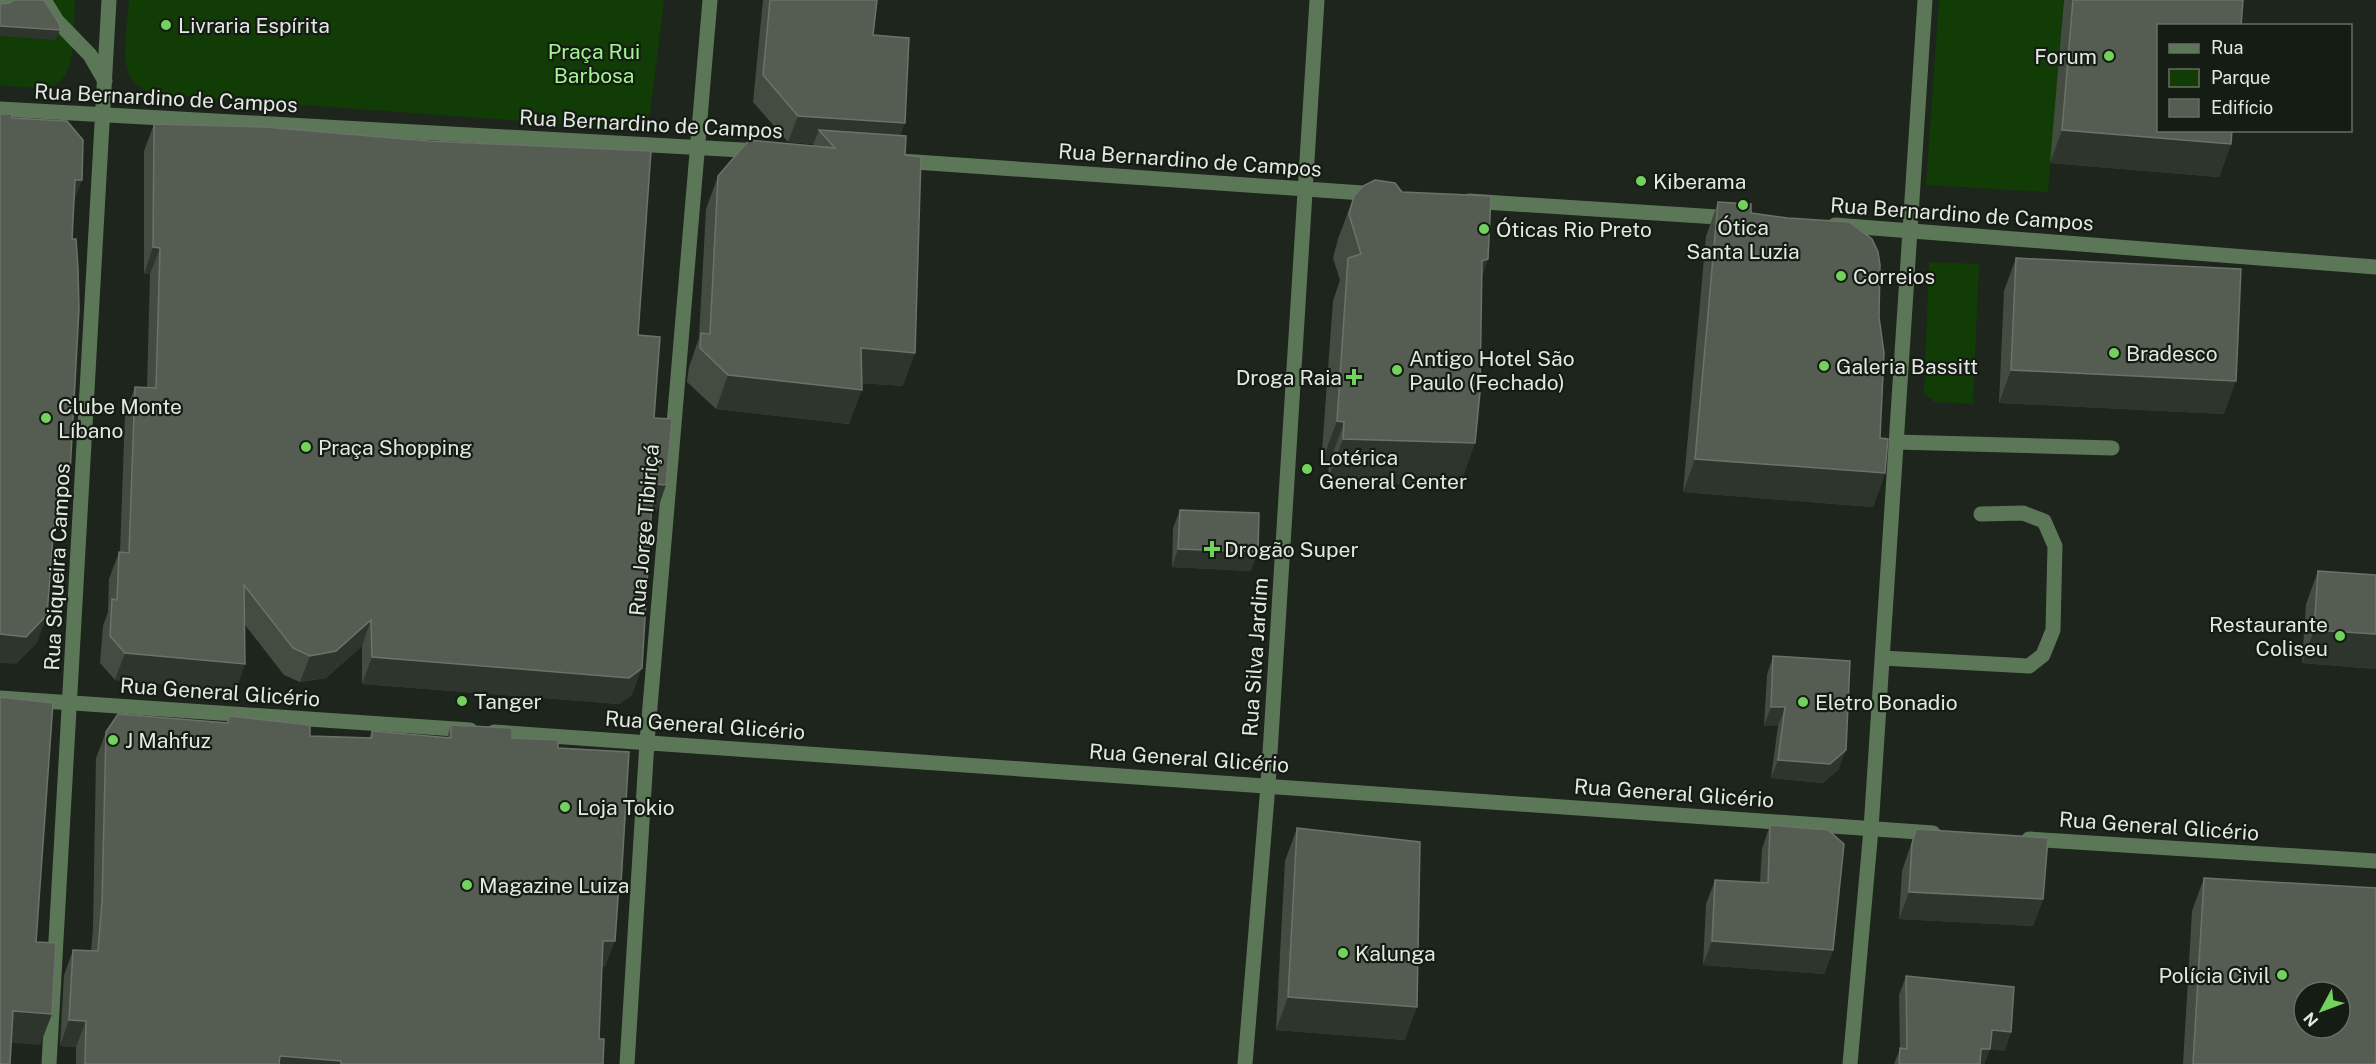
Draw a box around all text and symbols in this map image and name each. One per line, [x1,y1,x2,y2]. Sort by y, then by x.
place label: Livraria Espírita [178,13,330,38]
marker: Livraria Espírita [159,18,173,32]
legend [2157,24,2352,132]
text: Rua [2211,37,2243,58]
park label: Praça Rui Barbosa [548,39,640,88]
place label: Forum [2034,44,2097,69]
marker: Forum [2102,49,2116,63]
text: Parque [2211,67,2271,88]
street label: Rua Bernardino de Campos [34,79,298,117]
text: Edifício [2211,97,2273,118]
street label: Rua Bernardino de Campos [519,105,783,143]
street label: Rua Bernardino de Campos [1057,138,1323,182]
place label: Kiberama [1653,169,1746,194]
marker: Kiberama [1634,174,1648,188]
street label: Rua Bernardino de Campos [1829,192,2095,236]
marker: Ótica Santa Luzia [1736,198,1750,212]
place label: Ótica Santa Luzia [1686,215,1800,264]
place label: Óticas Rio Preto [1496,217,1652,242]
marker: Óticas Rio Preto [1477,222,1491,236]
place label: Correios [1853,264,1935,289]
marker: Correios [1834,269,1848,283]
place label: Bradesco [2126,341,2218,366]
place label: Antigo Hotel São Paulo (Fechado) [1409,346,1575,395]
marker: Bradesco [2107,346,2121,360]
place label: Galeria Bassitt [1836,354,1978,379]
marker: Galeria Bassitt [1817,359,1831,373]
marker: Antigo Hotel São Paulo (Fechado) [1390,363,1404,377]
place label: Droga Raia [1236,365,1342,390]
marker: Droga Raia [1347,370,1361,384]
place label: Clube Monte Líbano [58,394,182,443]
marker: Clube Monte Líbano [39,411,53,425]
place label: Praça Shopping [318,435,472,460]
marker: Praça Shopping [299,440,313,454]
street label: Rua Jorge Tibiriçá [624,443,664,617]
place label: Lotérica General Center [1319,445,1467,494]
marker: Lotérica General Center [1300,462,1314,476]
street label: Rua Siqueira Campos [39,463,75,671]
place label: Drogão Super [1224,537,1359,562]
marker: Drogão Super [1205,542,1219,556]
street label: Rua Silva Jardim [1237,577,1273,737]
place label: Restaurante Coliseu [2209,612,2328,661]
marker: Restaurante Coliseu [2333,629,2347,643]
street label: Rua General Glicério [119,673,321,711]
place label: Tanger [474,689,542,714]
place label: Eletro Bonadio [1815,690,1958,715]
marker: Tanger [455,694,469,708]
marker: Eletro Bonadio [1796,695,1810,709]
street label: Rua General Glicério [604,706,806,744]
place label: J Mahfuz [125,728,211,753]
marker: J Mahfuz [106,733,120,747]
street label: Rua General Glicério [1088,739,1290,777]
street label: Rua General Glicério [1573,774,1775,812]
place label: Loja Tokio [577,795,675,820]
marker: Loja Tokio [558,800,572,814]
street label: Rua General Glicério [2058,807,2260,845]
place label: Magazine Luiza [479,873,629,898]
marker: Magazine Luiza [460,878,474,892]
place label: Kalunga [1355,941,1436,966]
marker: Kalunga [1336,946,1350,960]
place label: Polícia Civil [2158,963,2270,988]
marker: Polícia Civil [2275,968,2289,982]
north arrow [2292,980,2352,1040]
text: N [2300,1009,2322,1030]

